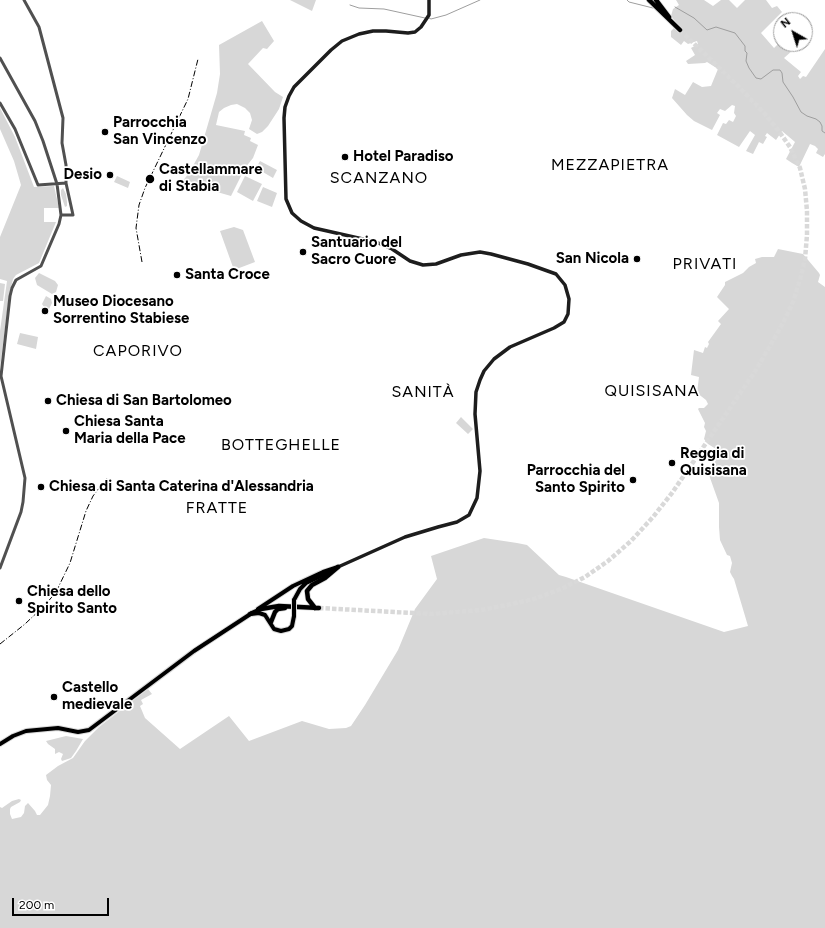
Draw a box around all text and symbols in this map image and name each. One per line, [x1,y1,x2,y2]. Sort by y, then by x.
north arrow [773,12,813,52]
text: N [778,15,793,31]
place label: Parrocchia San Vincenzo [113,114,206,149]
marker: Parrocchia San Vincenzo [100,127,110,137]
place label: Hotel Paradiso [353,148,454,166]
marker: Hotel Paradiso [340,152,350,162]
district label: MEZZAPIETRA [551,155,669,175]
place label: Castellammare di Stabia [159,161,263,196]
place label: Desio [64,166,102,184]
district label: SCANZANO [330,168,428,188]
marker: Desio [105,170,115,180]
marker: Castellammare di Stabia [144,173,156,185]
place label: Santuario del Sacro Cuore [311,234,402,269]
marker: Santuario del Sacro Cuore [298,247,308,257]
place label: San Nicola [556,250,629,268]
marker: San Nicola [632,254,642,264]
district label: PRIVATI [673,254,737,274]
place label: Santa Croce [185,266,270,284]
marker: Santa Croce [172,270,182,280]
place label: Museo Diocesano Sorrentino Stabiese [53,293,189,328]
marker: Museo Diocesano Sorrentino Stabiese [40,306,50,316]
district label: CAPORIVO [93,341,183,361]
district label: QUISISANA [604,381,700,401]
district label: SANITÀ [391,382,455,402]
place label: Chiesa di San Bartolomeo [56,392,232,410]
marker: Chiesa di San Bartolomeo [43,396,53,406]
place label: Chiesa Santa Maria della Pace [74,413,186,448]
marker: Chiesa Santa Maria della Pace [61,426,71,436]
district label: BOTTEGHELLE [221,435,341,455]
place label: Reggia di Quisisana [680,445,747,480]
marker: Reggia di Quisisana [667,458,677,468]
place label: Parrocchia del Santo Spirito [527,462,625,497]
marker: Parrocchia del Santo Spirito [628,475,638,485]
place label: Chiesa di Santa Caterina d'Alessandria [49,478,314,496]
marker: Chiesa di Santa Caterina d'Alessandria [36,482,46,492]
district label: FRATTE [186,498,248,518]
place label: Chiesa dello Spirito Santo [27,583,117,618]
marker: Chiesa dello Spirito Santo [14,596,24,606]
place label: Castello medievale [62,679,132,714]
marker: Castello medievale [49,692,59,702]
scale bar [14,890,111,916]
text: 200 m [19,898,54,912]

